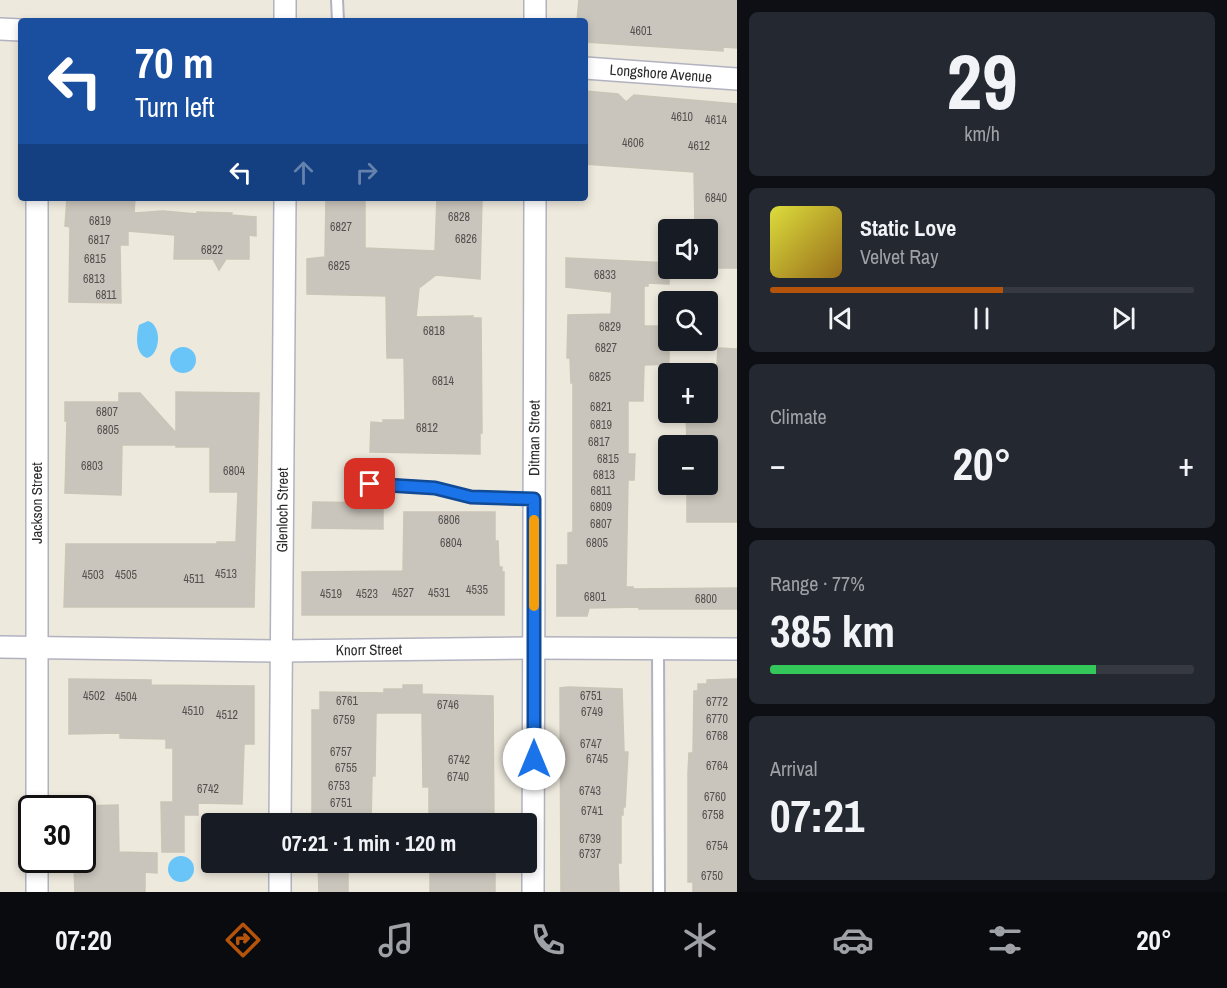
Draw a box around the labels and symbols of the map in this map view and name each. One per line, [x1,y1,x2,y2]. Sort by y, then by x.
house number: 4601 [630,23,652,39]
street label: Longshore Avenue [609,59,713,87]
house number: 4610 [671,109,693,125]
house number: 4614 [705,112,727,128]
house number: 4606 [622,135,644,151]
house number: 4612 [688,138,710,154]
house number: 6840 [705,190,727,206]
house number: 6828 [448,209,470,225]
house number: 6819 [89,213,111,229]
house number: 6827 [330,219,352,235]
house number: 6826 [455,231,477,247]
house number: 6817 [88,232,110,248]
house number: 6822 [201,242,223,258]
house number: 6815 [84,251,106,267]
house number: 6825 [328,258,350,274]
house number: 6833 [594,267,616,283]
house number: 6813 [83,271,105,287]
house number: 6811 [95,287,117,303]
house number: 6829 [599,319,621,335]
house number: 6818 [423,323,445,339]
house number: 6827 [595,340,617,356]
house number: 6825 [589,369,611,385]
house number: 6814 [432,373,454,389]
street label: Ditman Street [523,399,544,476]
house number: 6821 [590,399,612,415]
house number: 6807 [96,404,118,420]
house number: 6819 [590,417,612,433]
house number: 6812 [416,420,438,436]
house number: 6805 [97,422,119,438]
house number: 6817 [588,434,610,450]
house number: 6815 [597,451,619,467]
house number: 6803 [81,458,103,474]
pin [344,458,395,509]
street label: Jackson Street [26,462,47,544]
house number: 6804 [223,463,245,479]
street label: Glenloch Street [271,467,293,553]
house number: 6813 [593,467,615,483]
house number: 6811 [590,483,612,499]
house number: 6809 [590,499,612,515]
house number: 6806 [438,512,460,528]
house number: 6807 [590,516,612,532]
house number: 6804 [440,535,462,551]
house number: 6805 [586,535,608,551]
house number: 4513 [215,566,237,582]
house number: 4503 [82,567,104,583]
house number: 4505 [115,567,137,583]
house number: 4511 [183,571,205,587]
house number: 4535 [466,582,488,598]
house number: 4527 [392,585,414,601]
house number: 4531 [428,585,450,601]
house number: 4519 [320,586,342,602]
house number: 4523 [356,586,378,602]
house number: 6801 [584,589,606,605]
house number: 6800 [695,591,717,607]
street label: Knorr Street [336,639,403,660]
house number: 4502 [83,688,105,704]
house number: 6751 [580,688,602,704]
house number: 4504 [115,689,137,705]
house number: 6761 [336,693,358,709]
house number: 6772 [706,694,728,710]
house number: 6746 [437,697,459,713]
house number: 4510 [182,703,204,719]
house number: 6749 [581,704,603,720]
house number: 4512 [216,707,238,723]
house number: 6770 [706,711,728,727]
house number: 6759 [333,712,355,728]
position arrow [502,727,566,791]
house number: 6768 [706,728,728,744]
house number: 6747 [580,736,602,752]
house number: 6757 [330,744,352,760]
house number: 6745 [586,751,608,767]
house number: 6742 [448,752,470,768]
house number: 6764 [706,758,728,774]
house number: 6755 [335,760,357,776]
house number: 6740 [447,769,469,785]
house number: 6753 [328,778,350,794]
house number: 6742 [197,781,219,797]
house number: 6743 [579,783,601,799]
house number: 6760 [704,789,726,805]
speed limit sign: 30 [18,795,96,873]
house number: 6751 [330,795,352,811]
house number: 6741 [581,803,603,819]
house number: 6758 [702,807,724,823]
house number: 6739 [579,831,601,847]
house number: 6754 [706,838,728,854]
house number: 6737 [579,846,601,862]
house number: 6750 [701,868,723,884]

